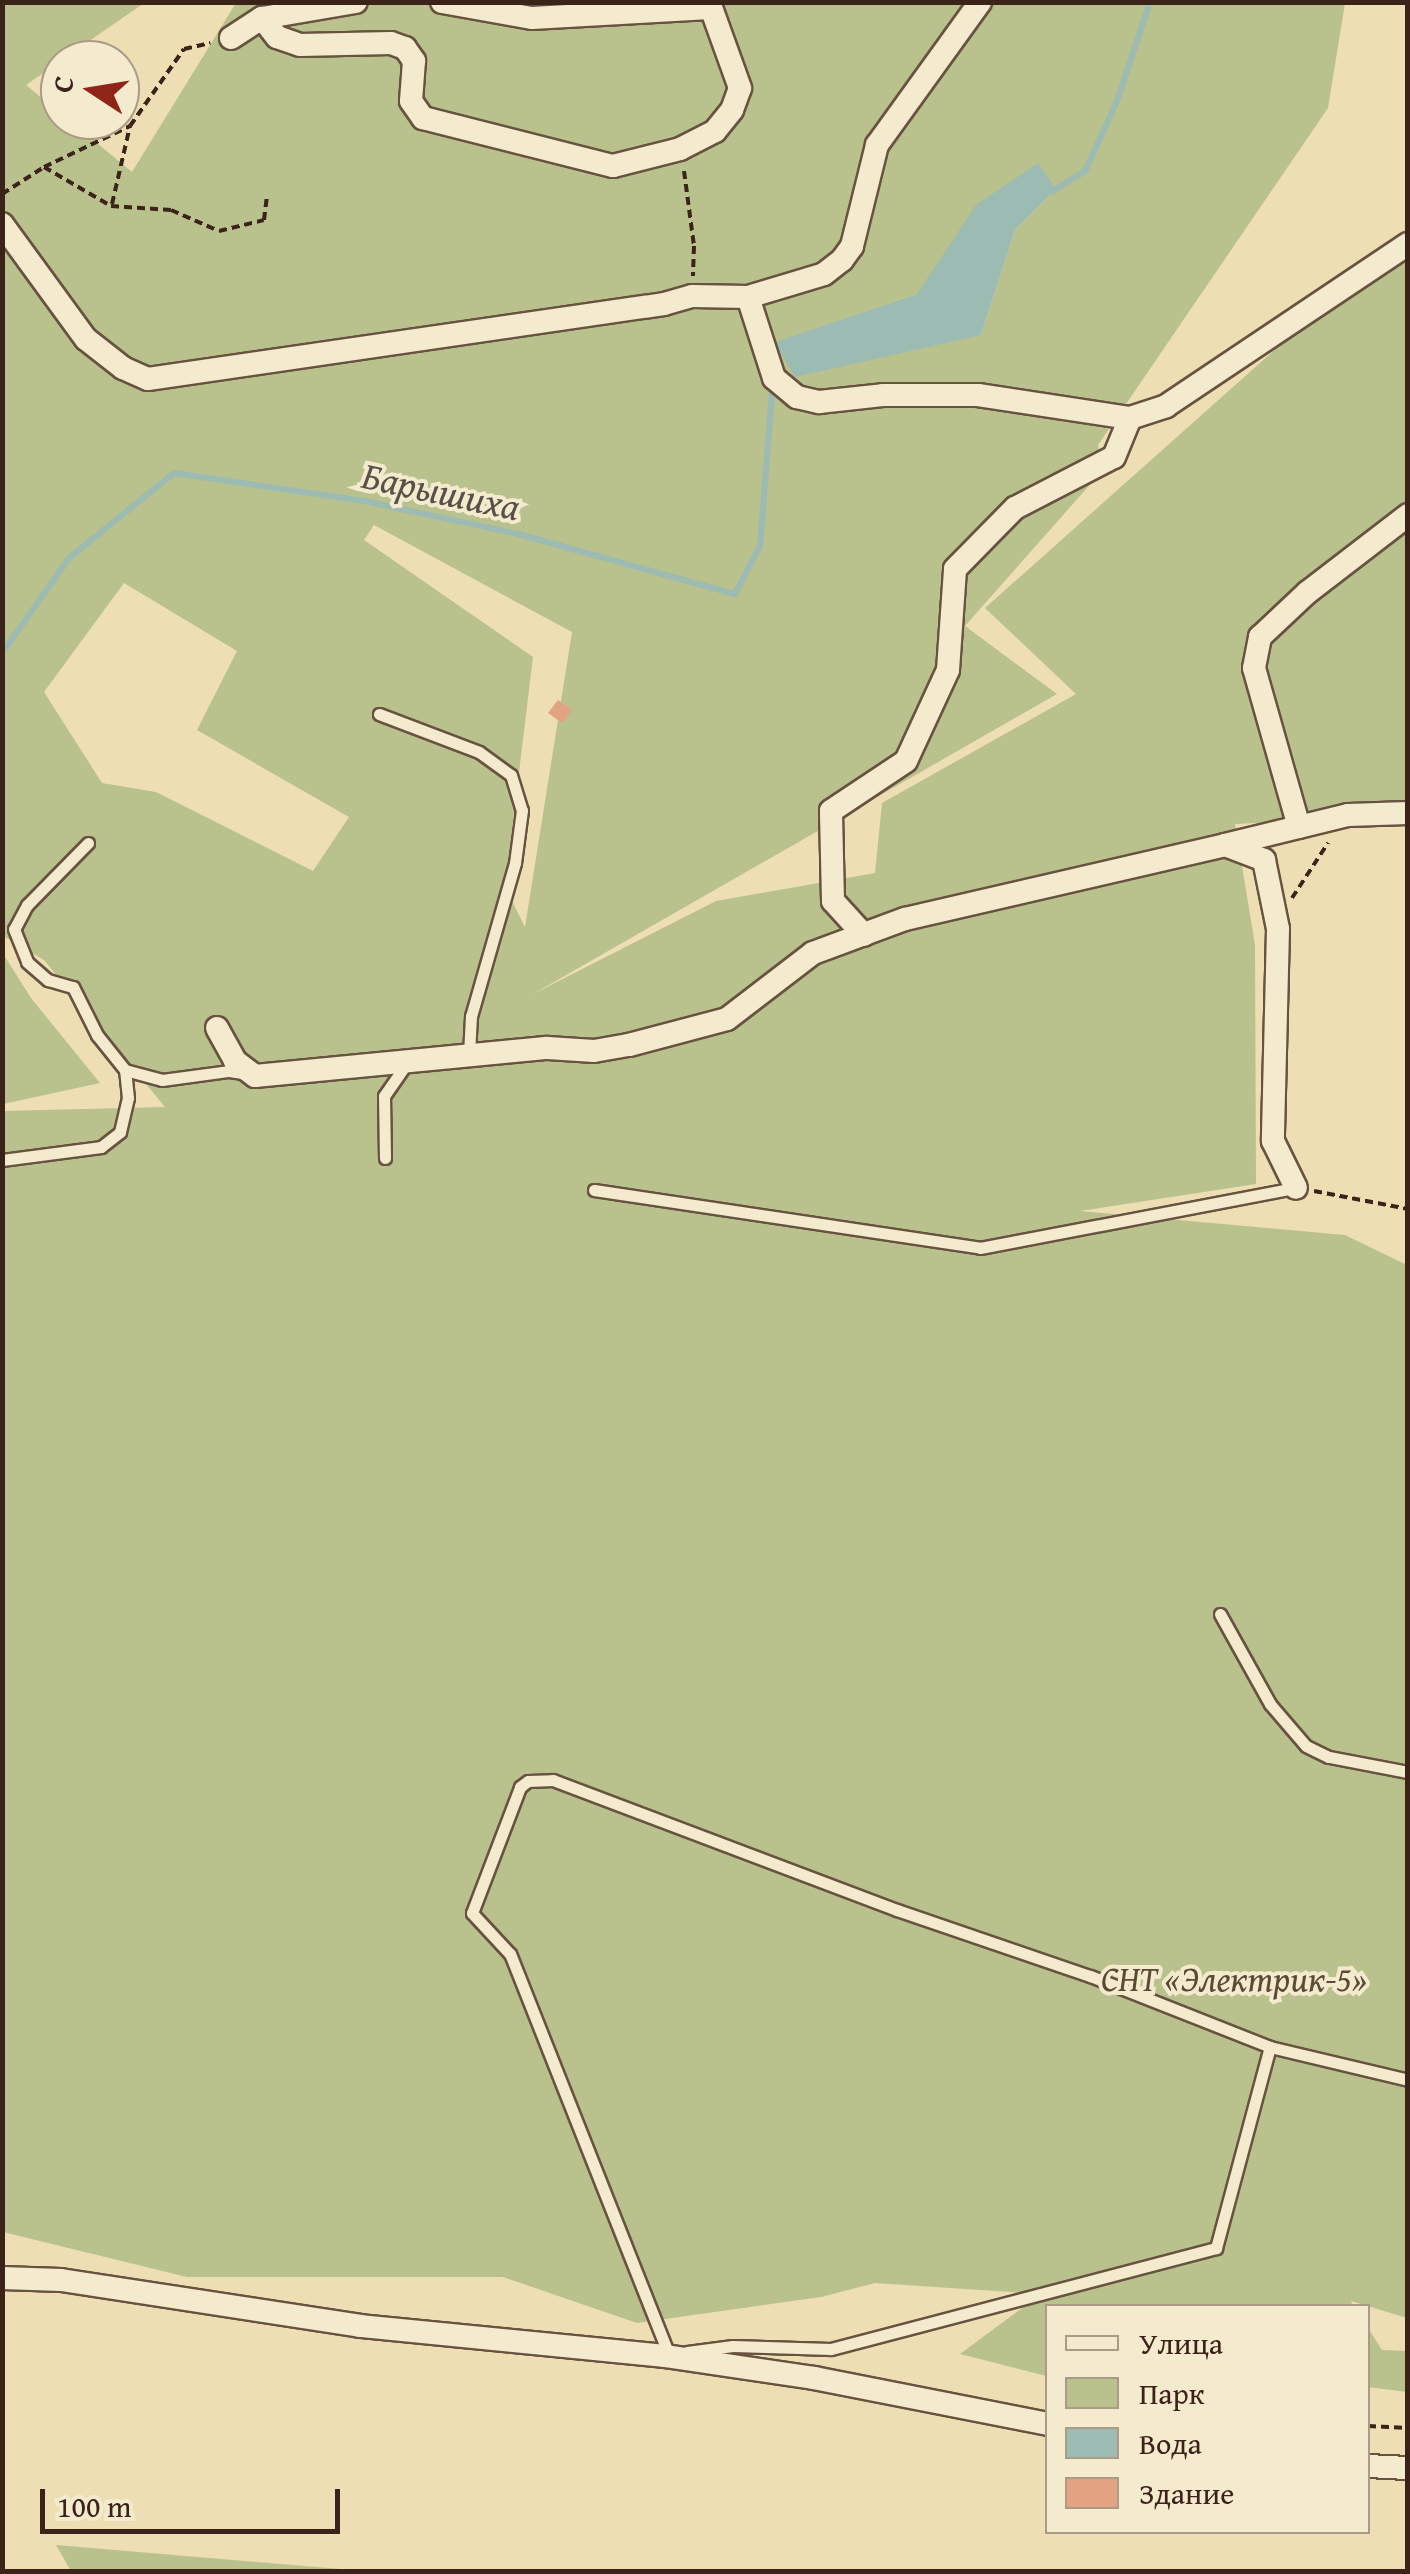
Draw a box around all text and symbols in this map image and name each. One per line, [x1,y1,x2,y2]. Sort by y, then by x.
north arrow [40,40,140,140]
text: С [40,72,84,96]
water label: Барышиха [358,452,524,530]
park label: СНТ «Электрик-5» [1101,1958,1367,2000]
legend [1045,2304,1370,2534]
text: Улица [1139,2321,1223,2365]
text: Парк [1139,2371,1205,2415]
text: Вода [1139,2421,1202,2465]
scale bar [45,2469,345,2531]
text: Здание [1139,2471,1234,2515]
text: 100 m [57,2484,131,2528]

